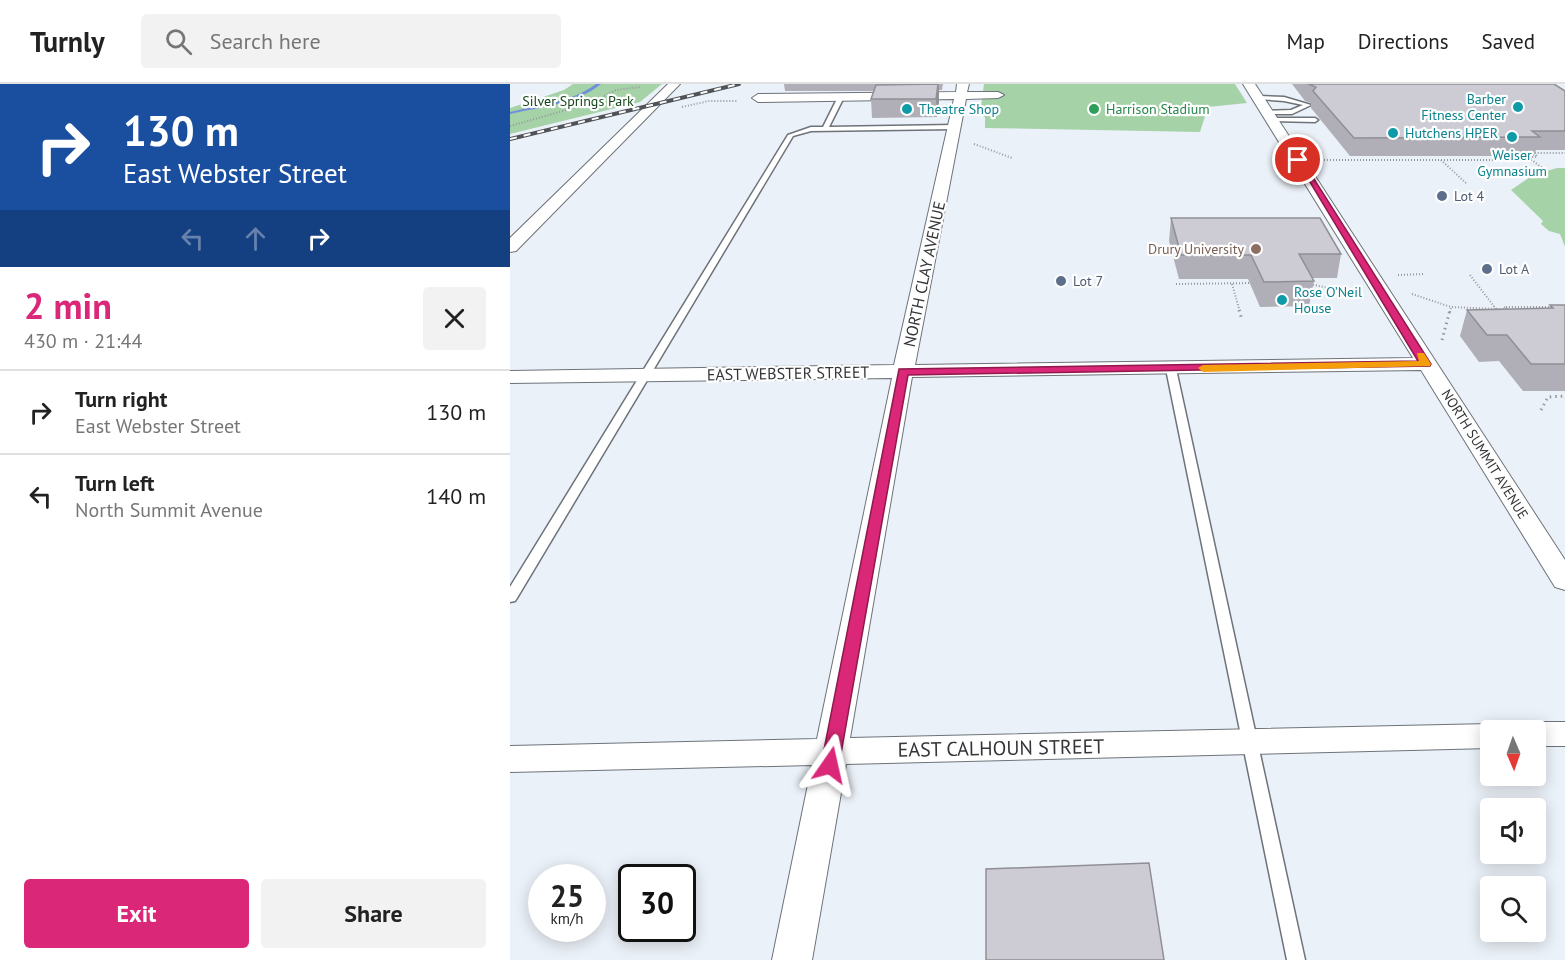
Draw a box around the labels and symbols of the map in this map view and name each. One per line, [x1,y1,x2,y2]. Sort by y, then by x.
place label: Barber Fitness Center [1421,90,1506,124]
park label: Silver Springs Park [522,92,634,110]
place label: Theatre Shop [919,100,999,118]
place label: Harrison Stadium [1106,100,1210,118]
marker: Barber Fitness Center [1511,100,1525,114]
marker: Theatre Shop [900,102,914,116]
marker: Harrison Stadium [1087,102,1101,116]
place label: Hutchens HPER [1405,124,1498,142]
marker: Hutchens HPER [1386,126,1400,140]
marker: Weiser Gymnasium [1505,130,1519,144]
pin [1272,134,1323,185]
place label: Weiser Gymnasium [1477,146,1547,180]
place label: Lot 4 [1454,187,1484,205]
marker: Lot 4 [1435,189,1449,203]
street label: NORTH CLAY AVENUE [899,199,949,349]
place label: Drury University [1148,240,1244,258]
marker: Drury University [1249,242,1263,256]
place label: Lot A [1499,260,1530,278]
marker: Lot A [1480,262,1494,276]
place label: Lot 7 [1073,272,1103,290]
marker: Lot 7 [1054,274,1068,288]
place label: Rose O’Neil House [1294,283,1362,317]
marker: Rose O’Neil House [1275,293,1289,307]
street label: EAST WEBSTER STREET [707,362,870,384]
street label: NORTH SUMMIT AVENUE [1438,386,1532,522]
north arrow [1480,720,1546,786]
position arrow [798,733,862,797]
street label: EAST CALHOUN STREET [897,733,1105,763]
speed limit sign: 30 [618,864,696,942]

